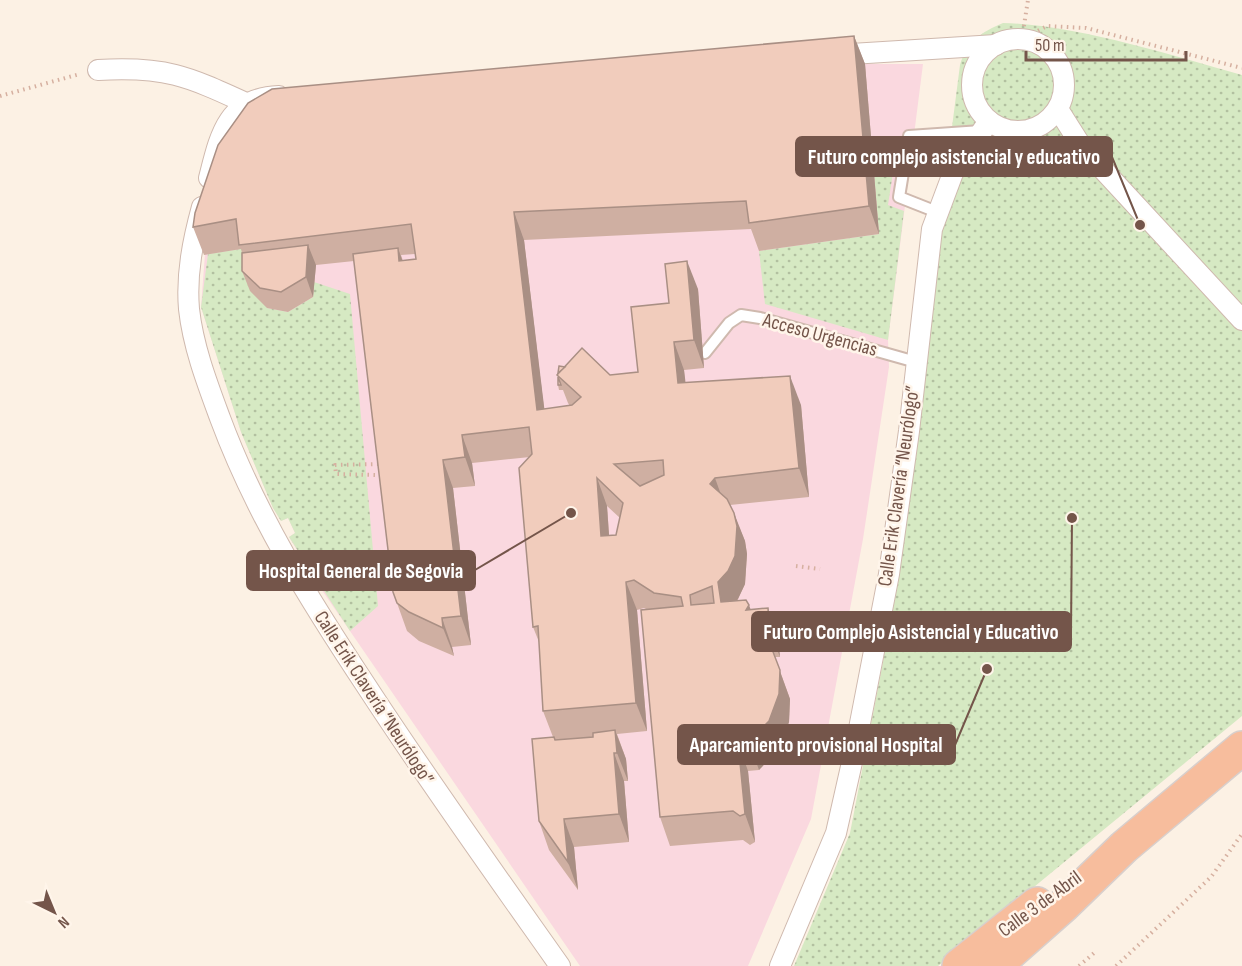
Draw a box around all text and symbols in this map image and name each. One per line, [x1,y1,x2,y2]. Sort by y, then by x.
scale bar [1026,24,1186,62]
text: 50 m [1035,35,1065,56]
callout: Futuro complejo asistencial y educativo [796,137,1112,176]
text: Futuro complejo asistencial y educativo [808,145,1100,170]
street label: Acceso Urgencias [759,308,880,362]
street label: Calle Erik Clavería “Neurólogo” [873,384,925,588]
callout: Hospital General de Segovia [247,551,475,590]
text: Hospital General de Segovia [259,559,463,584]
street label: Calle Erik Clavería “Neurólogo” [309,607,439,789]
callout: Futuro Complejo Asistencial y Educativo [752,612,1071,651]
text: Futuro Complejo Asistencial y Educativo [763,620,1059,645]
callout: Aparcamiento provisional Hospital [678,725,955,764]
text: Aparcamiento provisional Hospital [688,733,943,758]
street label: Calle 3 de Abril [994,866,1086,942]
north arrow [24,882,84,942]
text: N [54,912,73,932]

